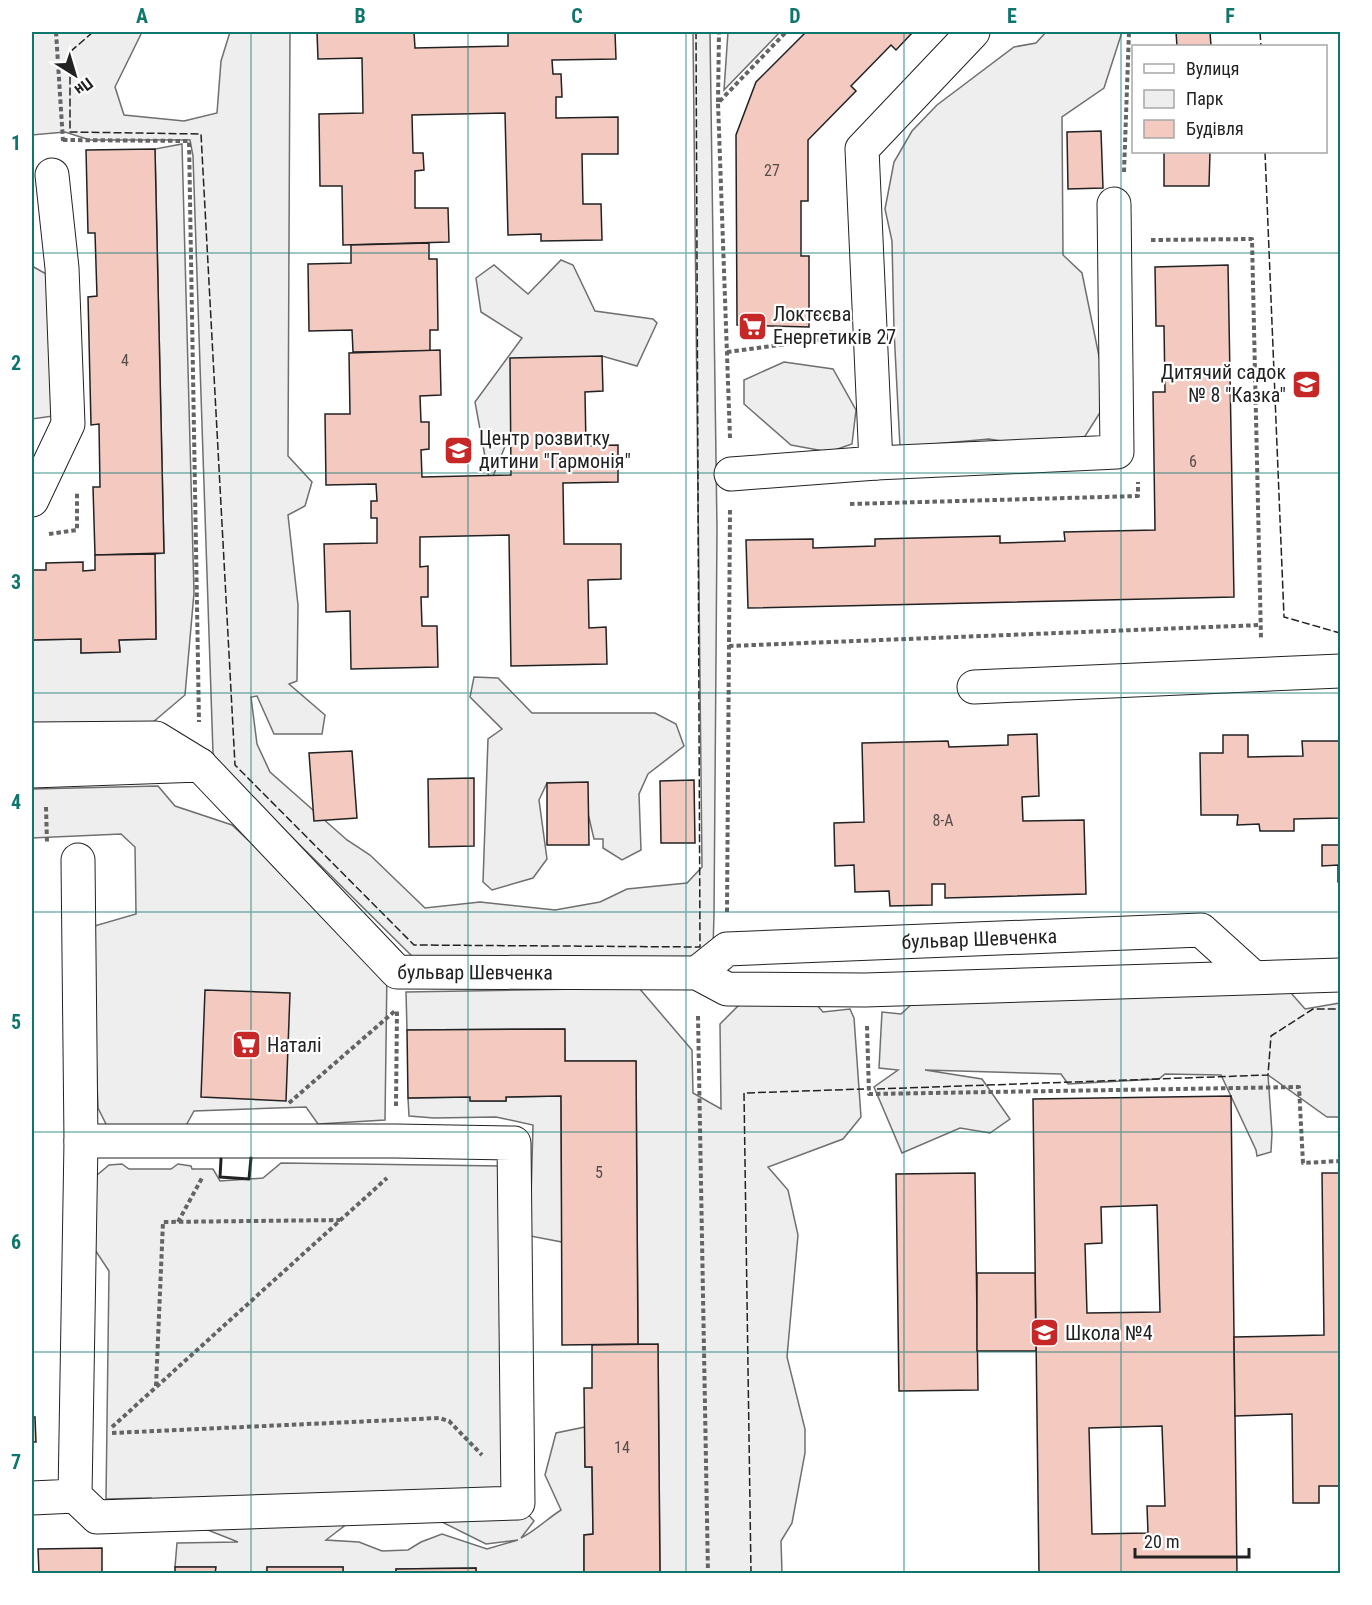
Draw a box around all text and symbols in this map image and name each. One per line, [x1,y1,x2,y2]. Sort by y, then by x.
text: A [136,4,148,28]
text: B [354,4,366,28]
text: C [571,4,583,28]
text: D [789,4,801,28]
text: E [1007,4,1017,28]
text: F [1225,4,1235,28]
north arrow [45,45,105,105]
legend [1132,45,1327,153]
text: Вулиця [1186,58,1240,79]
text: Пн [71,74,97,100]
text: Парк [1186,88,1224,109]
text: Будівля [1186,118,1244,139]
text: 1 [11,131,21,155]
house number: 27 [764,161,780,180]
place label: Локтєєва Енергетиків 27 [773,302,896,349]
supermarket icon: Локтєєва Енергетиків 27 [736,310,768,342]
text: 2 [11,351,21,375]
house number: 4 [121,351,129,370]
place label: Дитячий садок № 8 "Казка" [1161,360,1286,407]
school or university icon: Дитячий садок № 8 "Казка" [1291,368,1323,400]
place label: Центр розвитку дитини "Гармонія" [479,426,631,473]
school or university icon: Центр розвитку дитини "Гармонія" [442,434,474,466]
house number: 6 [1189,452,1197,471]
text: 3 [11,570,21,594]
text: 4 [11,790,21,814]
house number: 8-А [932,811,954,830]
street label: бульвар Шевченка [901,924,1058,954]
street label: бульвар Шевченка [397,960,553,985]
text: 5 [11,1010,21,1034]
supermarket icon: Наталі [230,1029,262,1061]
place label: Наталі [267,1033,322,1057]
house number: 5 [595,1163,603,1182]
text: 6 [11,1230,21,1254]
school or university icon: Школа №4 [1028,1317,1060,1349]
place label: Школа №4 [1065,1321,1153,1345]
house number: 14 [614,1438,630,1457]
text: 7 [11,1450,21,1474]
scale bar [1135,1521,1249,1559]
text: 20 m [1144,1531,1179,1552]

